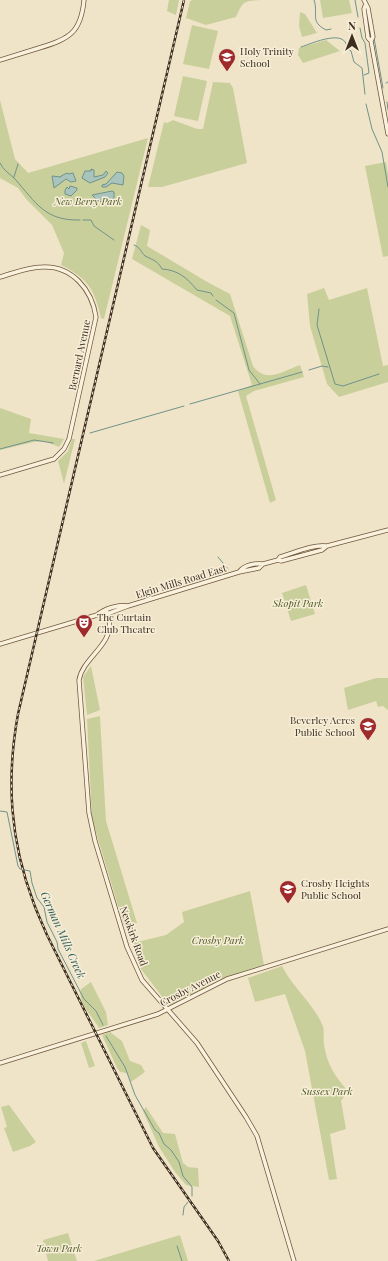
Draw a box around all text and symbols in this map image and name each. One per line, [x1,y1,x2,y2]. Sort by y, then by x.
north arrow [332,16,372,56]
text: N [348,18,356,33]
place label: Holy Trinity School [240,44,294,70]
school or university icon: Holy Trinity School [217,47,237,72]
park label: New Berry Park [53,194,122,208]
street label: Bernard Avenue [65,318,93,392]
street label: Elgin Mills Road East [134,560,229,601]
park label: Skopit Park [272,596,323,610]
place label: The Curtain Club Theatre [97,610,155,636]
theatre icon: The Curtain Club Theatre [74,613,94,638]
place label: Beverley Acres Public School [290,713,355,739]
school or university icon: Beverley Acres Public School [358,716,378,741]
place label: Crosby Heights Public School [301,876,369,902]
school or university icon: Crosby Heights Public School [278,879,298,904]
water label: German Mills Creek [37,889,90,981]
street label: Newkirk Road [117,904,151,968]
park label: Crosby Park [192,933,244,947]
street label: Crosby Avenue [157,967,223,1009]
park label: Sussex Park [300,1084,353,1098]
park label: Town Park [36,1241,82,1255]

